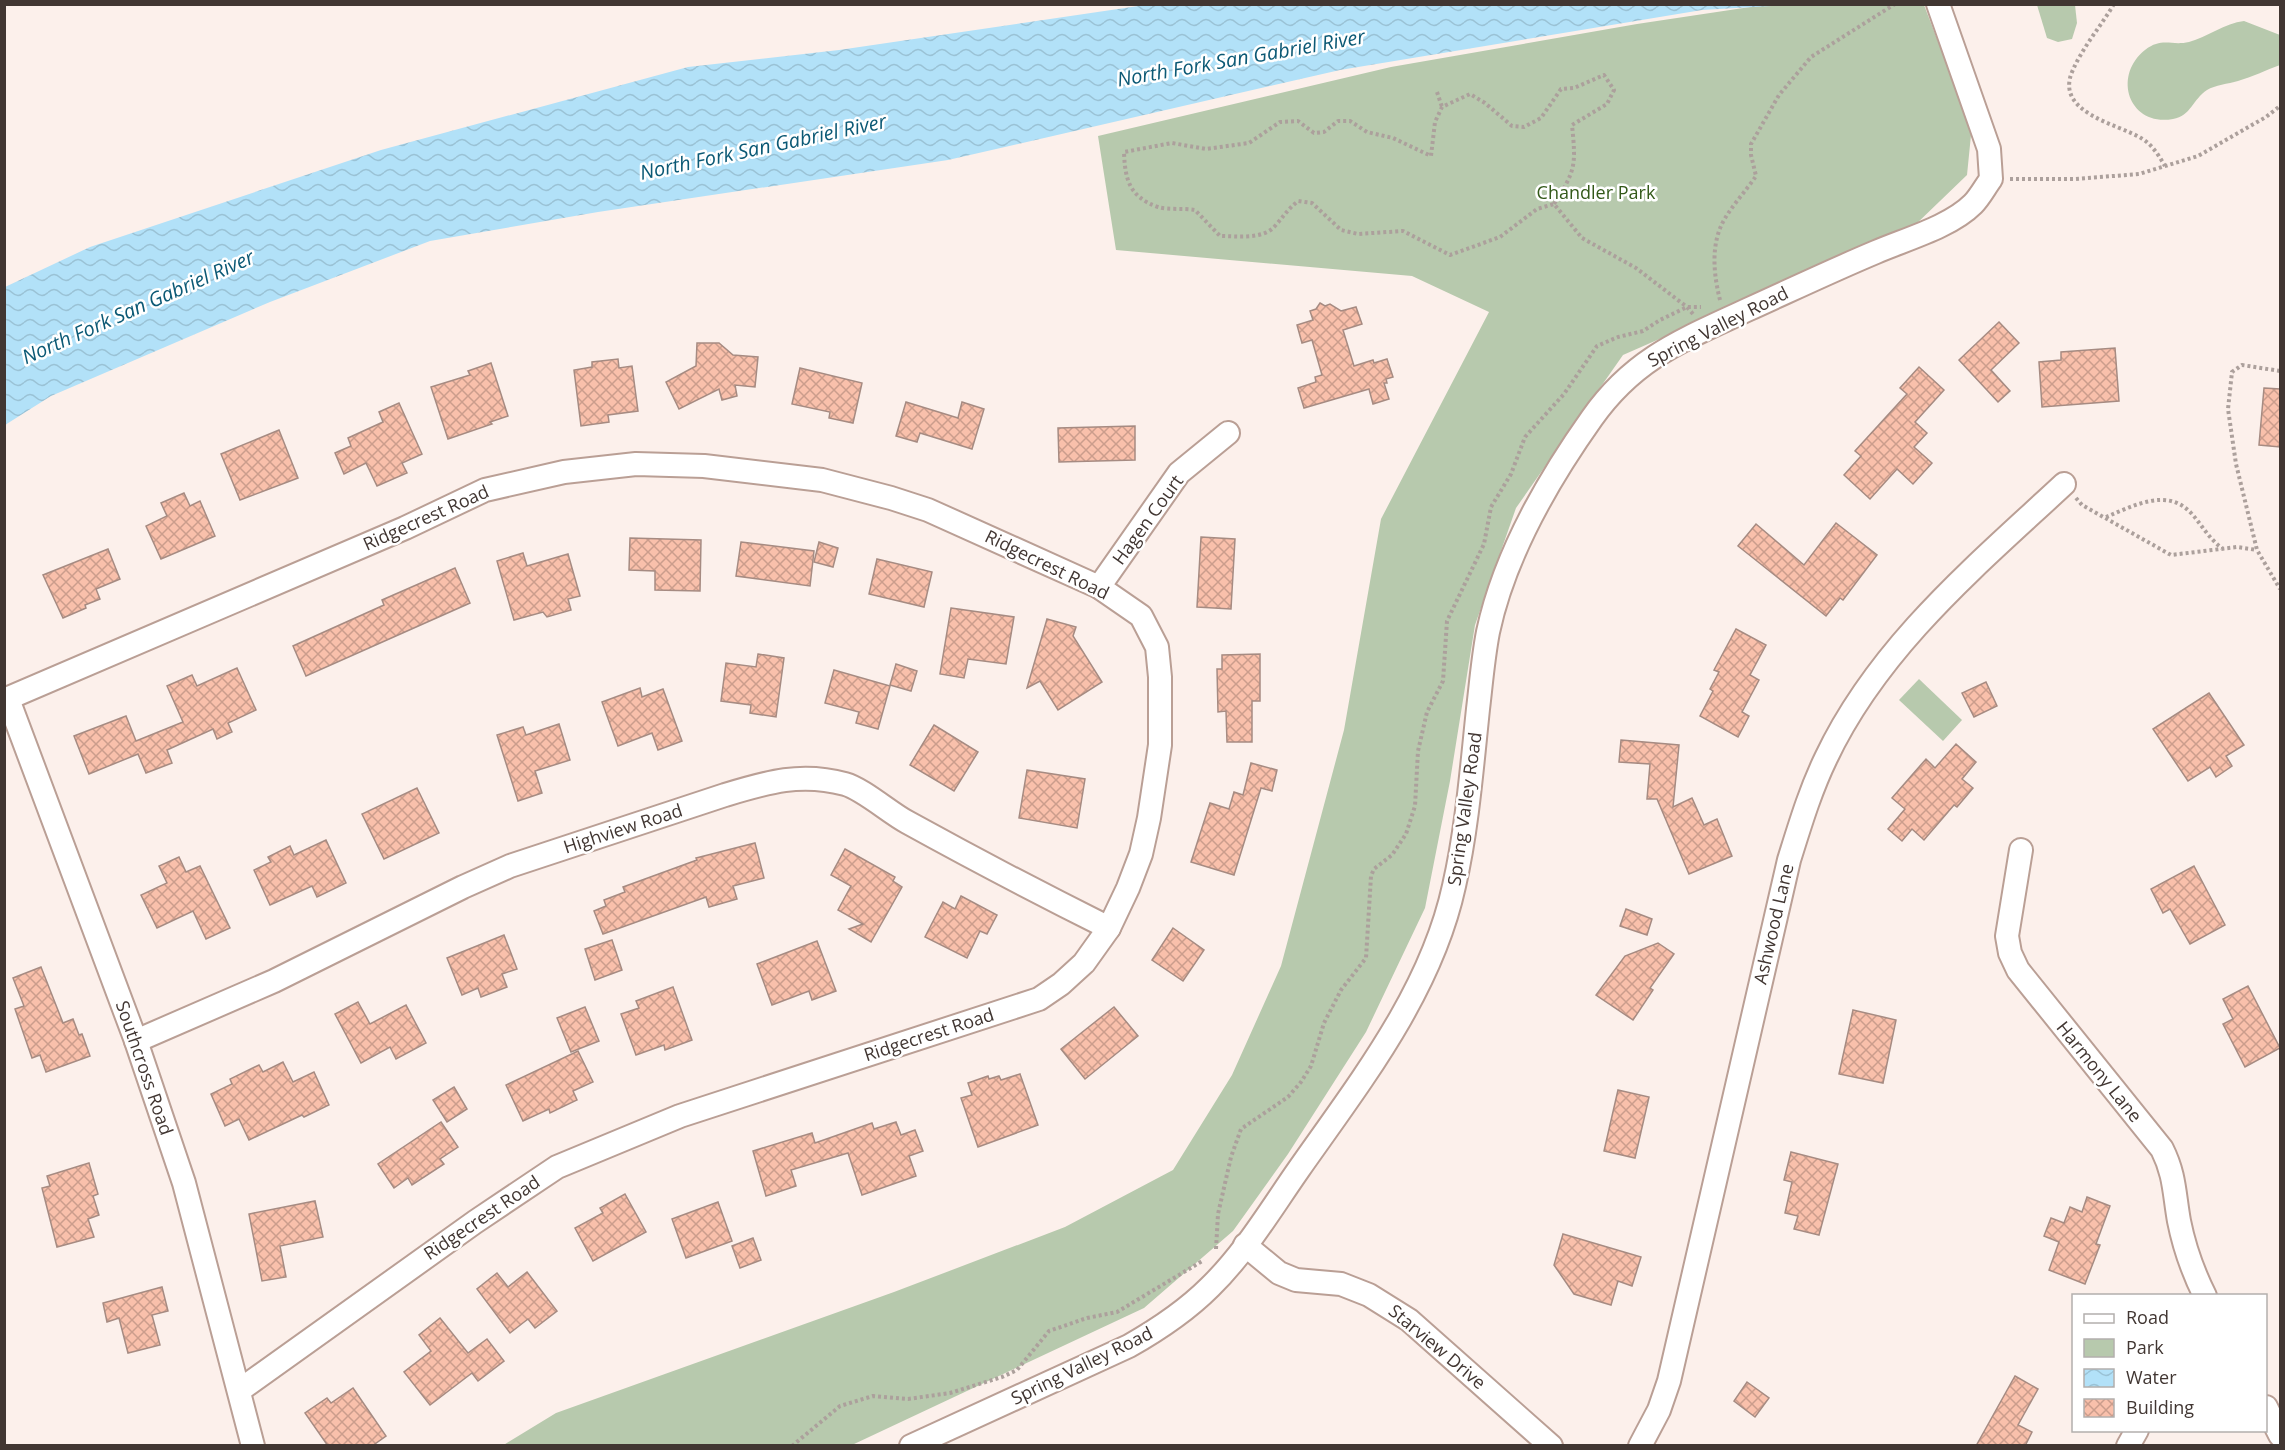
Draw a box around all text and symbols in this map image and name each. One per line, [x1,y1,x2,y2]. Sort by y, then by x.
water label: North Fork San Gabriel River [1115,22,1368,93]
water label: North Fork San Gabriel River [637,107,890,186]
park label: Chandler Park [1537,180,1656,204]
water label: North Fork San Gabriel River [17,243,259,370]
street label: Spring Valley Road [1643,280,1792,372]
street label: Hagen Court [1106,470,1188,569]
street label: Ridgecrest Road [359,479,492,556]
street label: Ridgecrest Road [981,524,1113,605]
street label: Spring Valley Road [1441,731,1487,887]
street label: Highview Road [560,797,685,859]
street label: Ashwood Lane [1748,861,1799,986]
street label: Southcross Road [111,997,179,1138]
street label: Ridgecrest Road [861,1002,997,1066]
street label: Harmony Lane [2052,1016,2148,1127]
street label: Ridgecrest Road [419,1169,544,1265]
legend [2072,1294,2267,1432]
street label: Starview Drive [1384,1298,1491,1394]
text: Road [2126,1305,2169,1329]
street label: Spring Valley Road [1007,1320,1156,1410]
text: Park [2126,1335,2164,1359]
text: Water [2126,1365,2177,1389]
text: Building [2126,1395,2194,1419]

